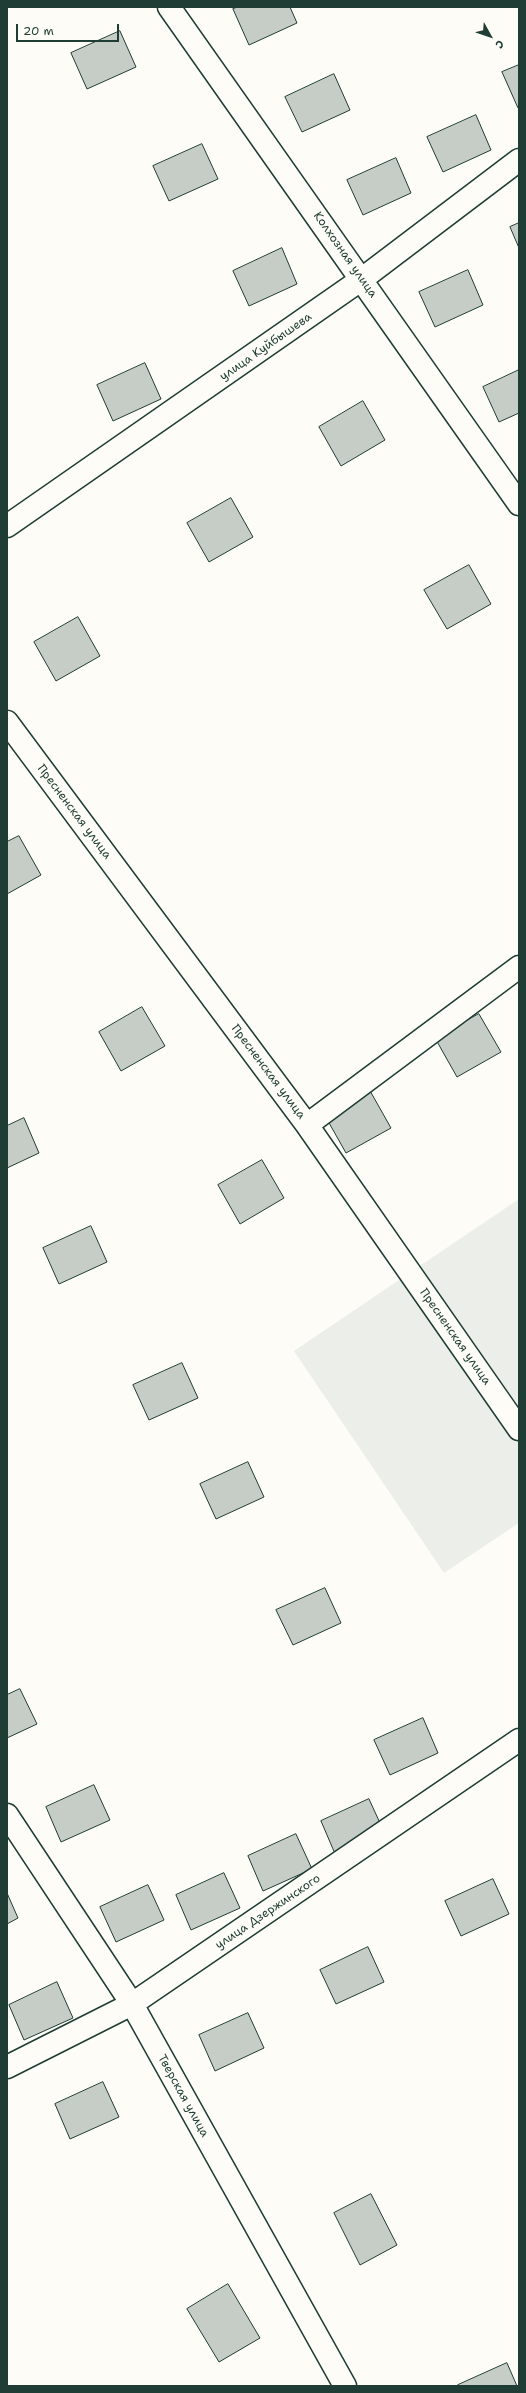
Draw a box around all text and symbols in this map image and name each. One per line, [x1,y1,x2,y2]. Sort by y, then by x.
scale bar [18,16,121,42]
north arrow [470,16,510,56]
text: 20 m [23,23,54,39]
text: С [492,37,508,51]
street label: Колхозная улица [310,209,380,301]
street label: улица Куйбышева [217,310,315,384]
street label: Пресненская улица [34,762,114,862]
street label: Пресненская улица [228,1022,308,1122]
street label: Пресненская улица [416,1286,494,1388]
street label: улица Дзержинского [213,1871,323,1953]
street label: Тверская улица [154,2052,212,2140]

